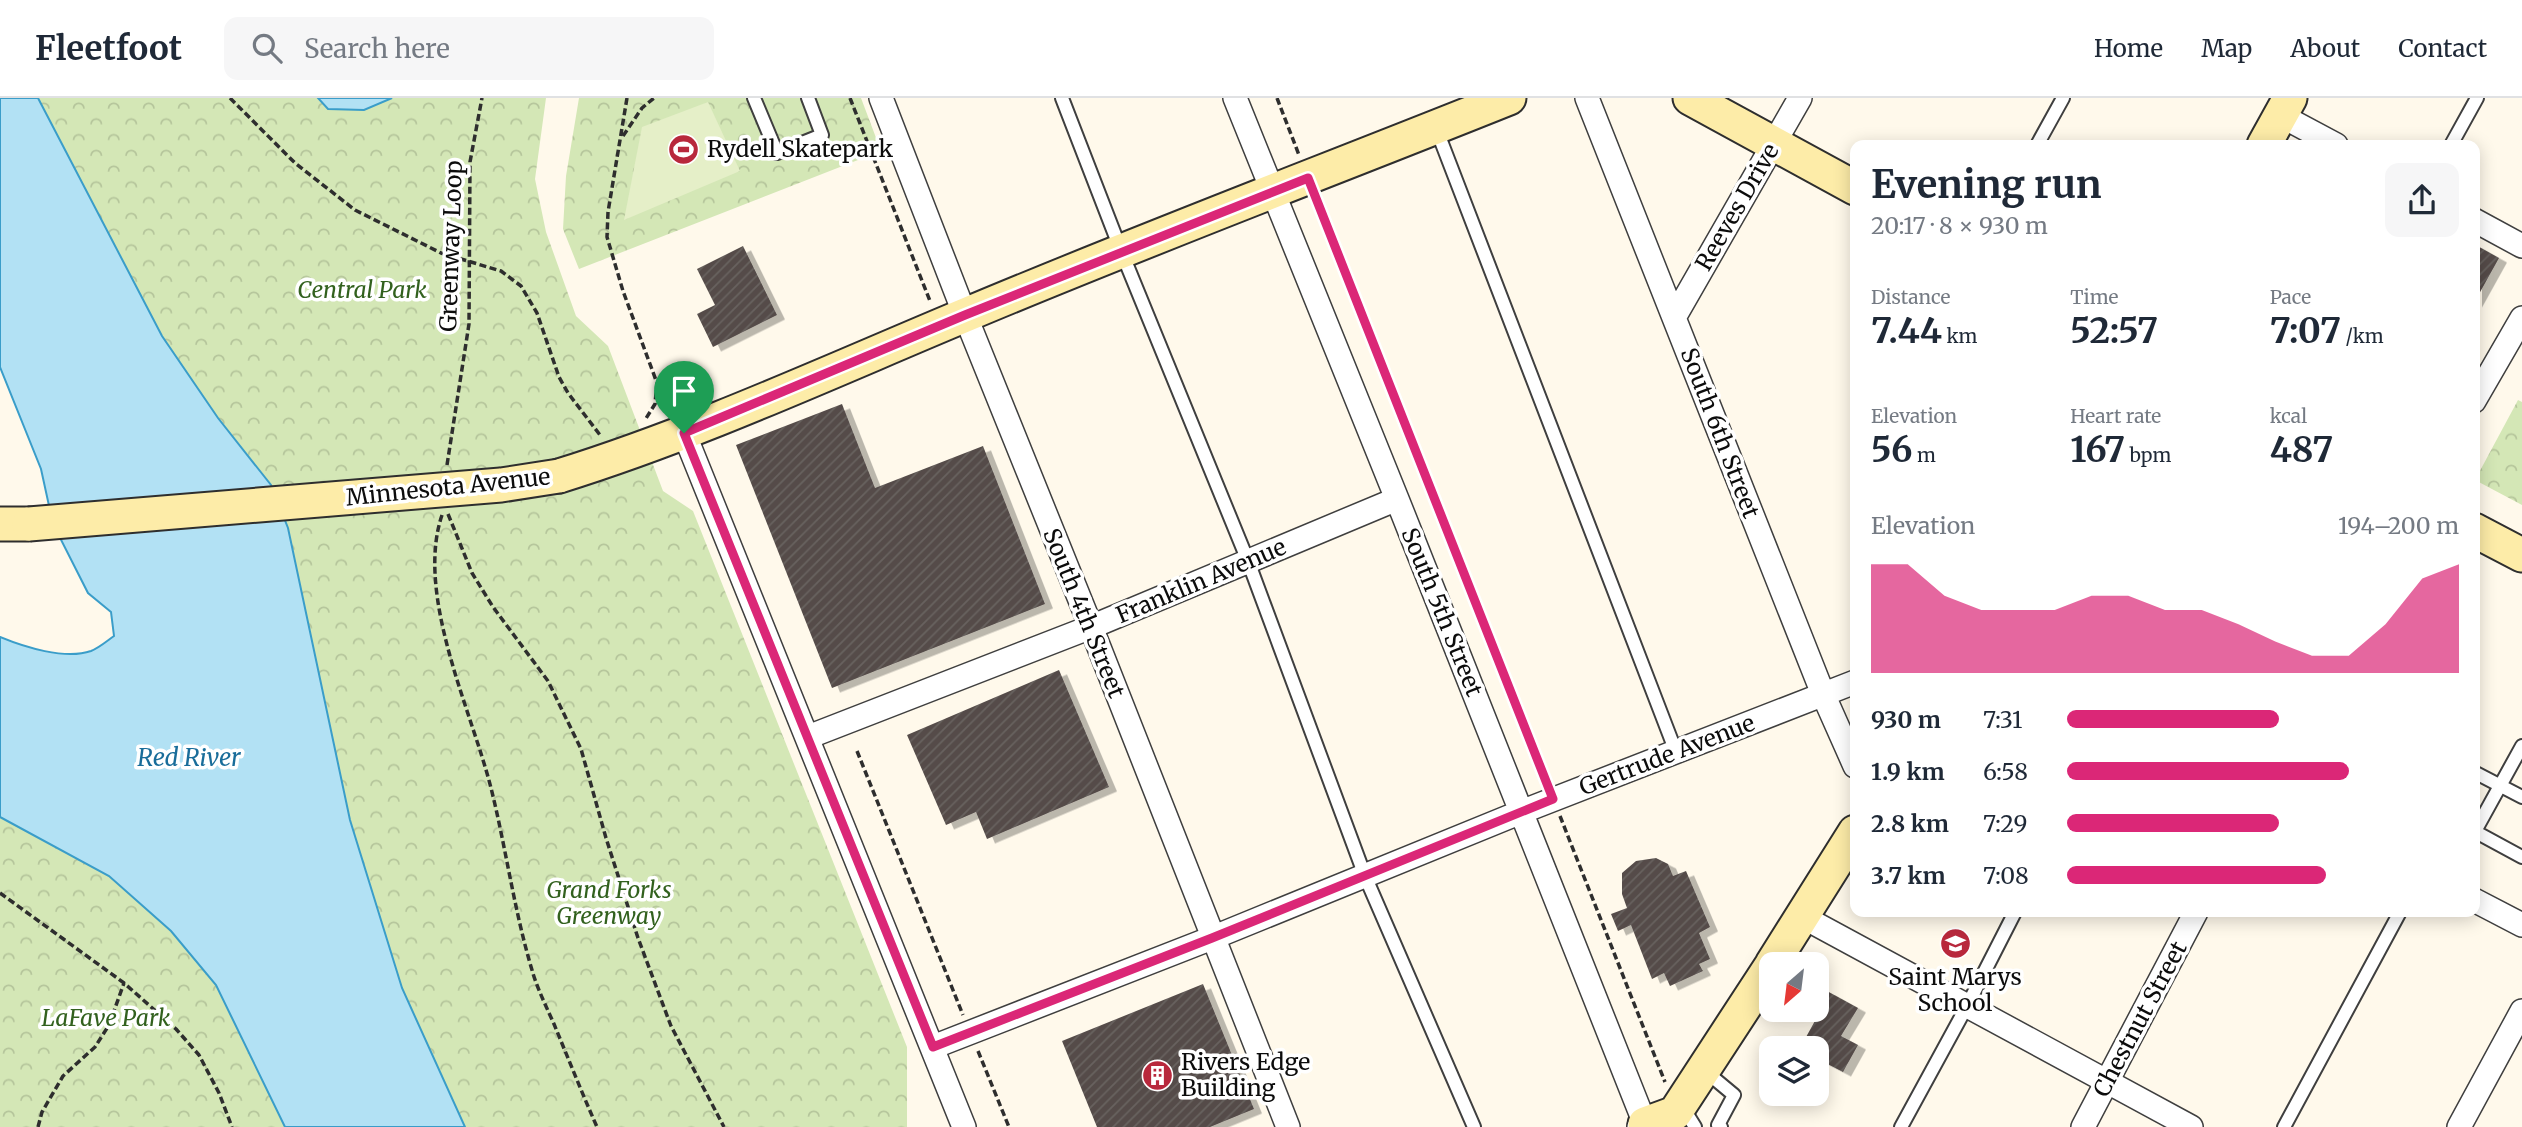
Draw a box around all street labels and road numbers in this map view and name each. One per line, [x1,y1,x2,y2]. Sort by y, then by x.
street label: Reeves Drive [1689,138,1785,275]
street label: Greenway Loop [433,160,468,332]
street label: South 6th Street [1675,344,1766,522]
street label: Minnesota Avenue [344,461,552,512]
street label: South 5th Street [1396,523,1489,700]
street label: South 4th Street [1037,524,1132,702]
street label: Franklin Avenue [1112,532,1290,629]
street label: Gertrude Avenue [1575,708,1759,801]
street label: Chestnut Street [2086,936,2193,1101]

